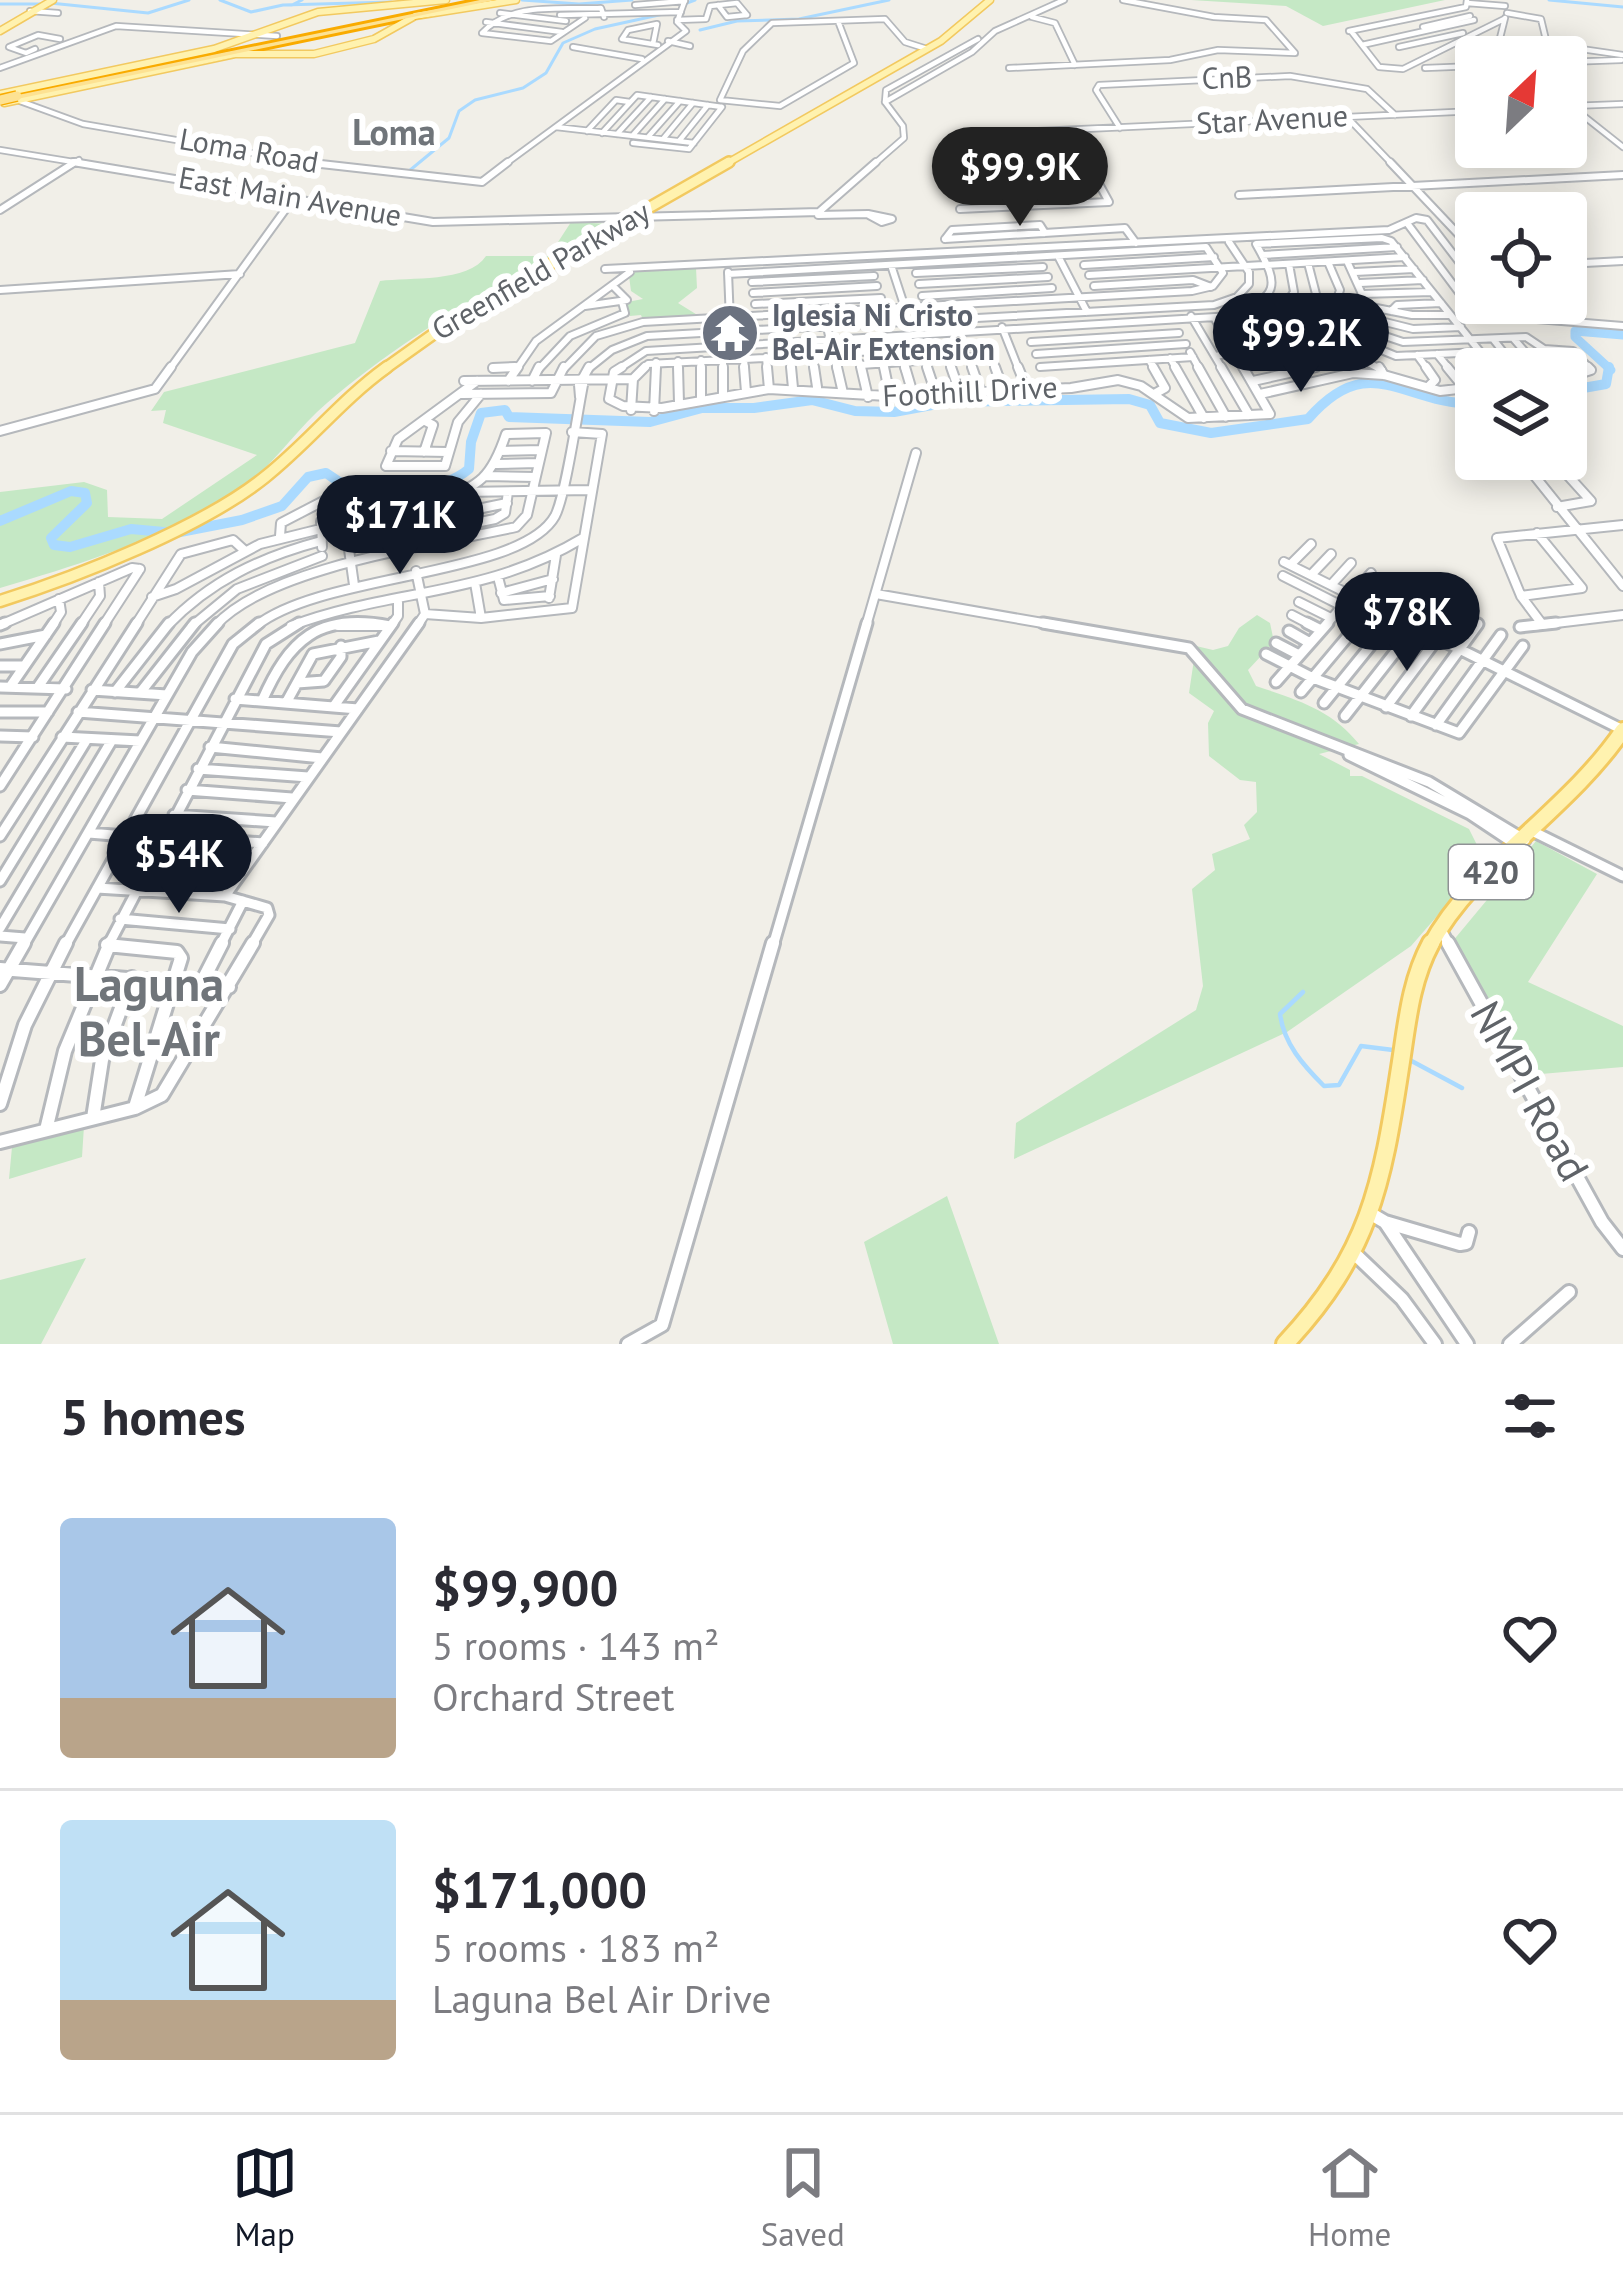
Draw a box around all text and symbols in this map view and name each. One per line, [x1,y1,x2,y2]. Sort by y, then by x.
north arrow [1455,36,1587,168]
map controls [1455,36,1587,480]
street label: CnB [1201,56,1253,97]
street label: Star Avenue [1195,95,1349,142]
district label: Loma [352,108,436,155]
street label: Loma Road [177,118,322,181]
pin: $99.9K [922,127,1118,229]
text: $99.9K [959,140,1081,191]
street label: East Main Avenue [176,157,405,234]
street label: Greenfield Parkway [424,191,656,348]
button: locate [1455,192,1587,324]
pin: $99.2K [1203,293,1399,395]
place label: Iglesia Ni Cristo Bel-Air Extension [772,295,995,368]
temple icon: Iglesia Ni Cristo Bel-Air Extension [699,302,761,364]
text: $99.2K [1240,306,1362,357]
button: layers [1455,348,1587,480]
street label: Foothill Drive [881,366,1058,415]
pin: $171K [316,475,484,577]
text: $171K [344,488,456,539]
pin: $78K [1336,572,1478,674]
text: $78K [1362,585,1452,636]
pin: $54K [108,814,250,916]
text: $54K [134,827,224,878]
road number: 420 [1449,845,1533,899]
district label: Laguna Bel-Air [74,952,224,1069]
street label: NMPI Road [1459,991,1602,1190]
text: 5 homes [60,1383,246,1449]
icon: filters [1497,1383,1563,1449]
text: $99,900 [432,1554,618,1620]
icon: home [156,1566,300,1710]
icon: heart [1497,1605,1563,1671]
text: 5 rooms · 143 m² [432,1620,719,1671]
text: Orchard Street [432,1671,674,1722]
text: $171,000 [432,1856,647,1922]
icon: home [156,1868,300,2012]
icon: heart [1497,1907,1563,1973]
text: 5 rooms · 183 m² [432,1922,719,1973]
text: Laguna Bel Air Drive [432,1973,771,2024]
tab: Map [232,2140,298,2255]
tab: Saved [761,2140,845,2255]
tab: Home [1308,2140,1391,2255]

